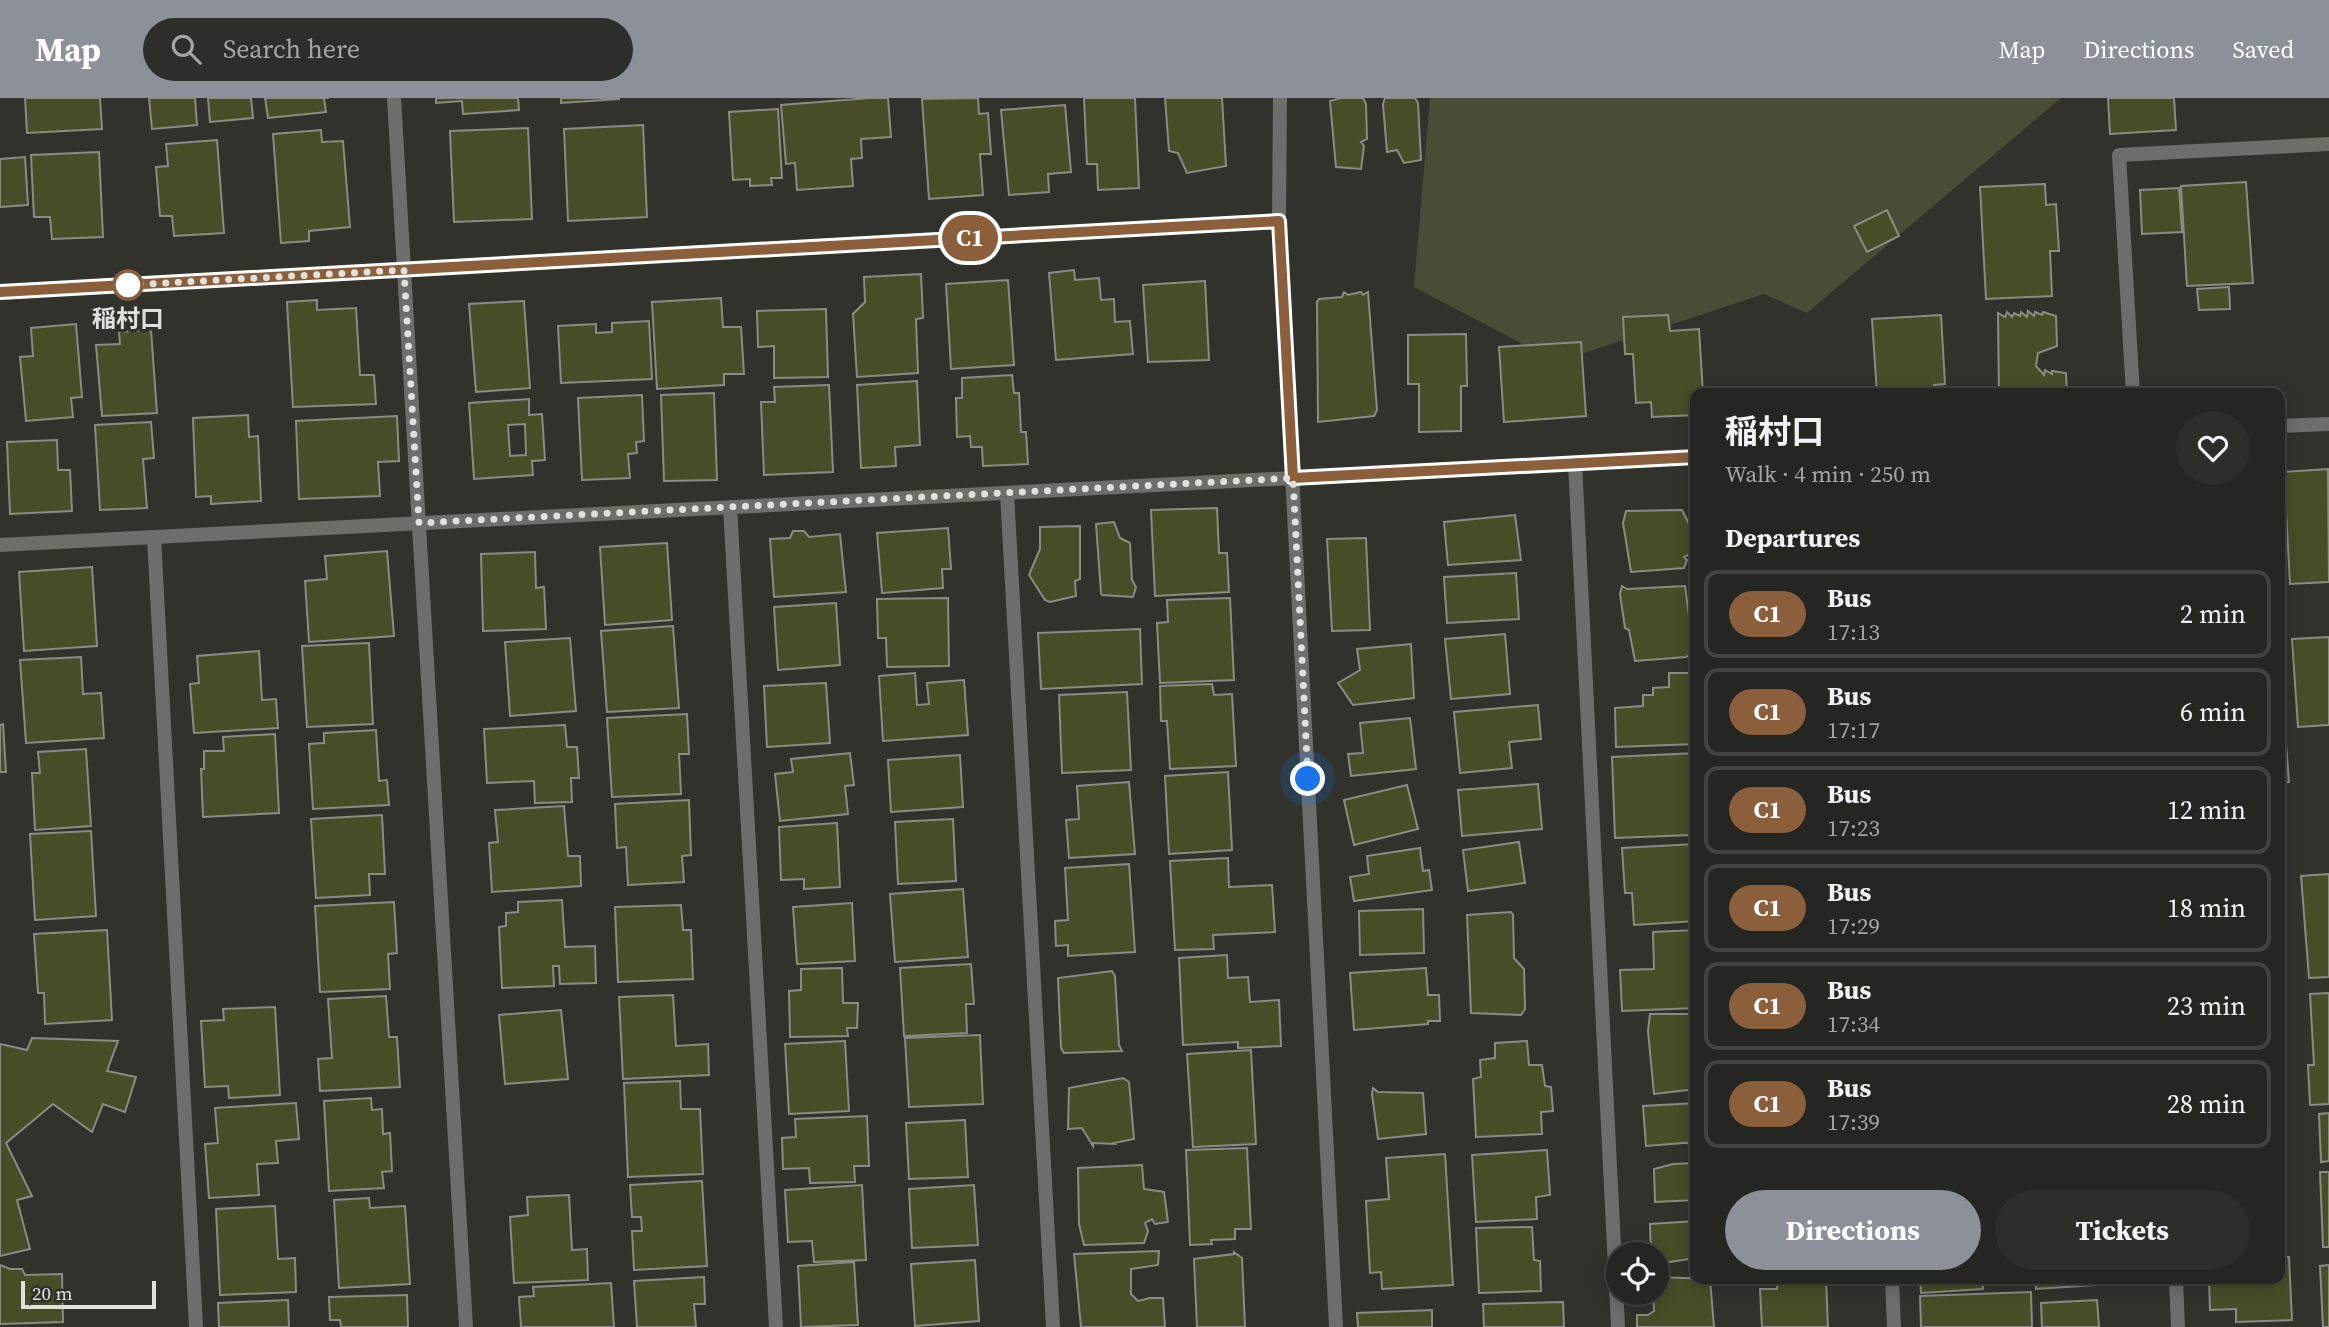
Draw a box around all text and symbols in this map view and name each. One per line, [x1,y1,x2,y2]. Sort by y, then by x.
search box [143,18,633,81]
text: Map [35,27,101,72]
icon: search [167,30,205,68]
text: Search here [223,31,360,67]
text: Map [1998,33,2045,66]
text: Directions [2083,33,2194,66]
text: Saved [2232,33,2294,66]
line badge: C1 [939,215,1002,261]
text: C1 [956,221,984,254]
marker: 稲村口 [113,270,143,300]
place label: 稲村口 [92,302,164,335]
text: 稲村口 [1725,409,1824,454]
button: heart [2176,411,2250,485]
text: Walk · 4 min · 250 m [1725,458,1931,490]
text: Departures [1725,520,1860,556]
text: Bus [1827,580,1871,616]
text: 2 min [2180,596,2246,632]
text: C1 [1754,597,1781,630]
text: 17:13 [1827,616,1880,648]
text: Bus [1827,678,1871,714]
text: 6 min [2180,694,2246,730]
text: C1 [1754,695,1781,728]
text: 17:17 [1827,714,1880,746]
your location [1290,761,1325,796]
text: Bus [1827,776,1871,812]
text: 12 min [2167,792,2246,828]
text: C1 [1754,793,1781,826]
text: 17:23 [1827,812,1880,844]
text: Bus [1827,874,1871,910]
text: 18 min [2167,890,2246,926]
text: C1 [1754,891,1781,924]
text: 17:29 [1827,910,1880,942]
text: Bus [1827,972,1871,1008]
text: 23 min [2167,988,2246,1024]
text: C1 [1754,989,1781,1022]
text: 17:34 [1827,1008,1880,1040]
text: Bus [1827,1070,1871,1106]
text: 28 min [2167,1086,2246,1122]
text: C1 [1754,1087,1781,1120]
text: 17:39 [1827,1106,1880,1138]
button: Directions [1725,1190,1981,1270]
button: Tickets [1995,1190,2250,1270]
map controls [1606,1242,1669,1305]
button: locate [1606,1242,1669,1305]
scale bar [21,1278,156,1310]
text: 20 m [32,1280,73,1306]

